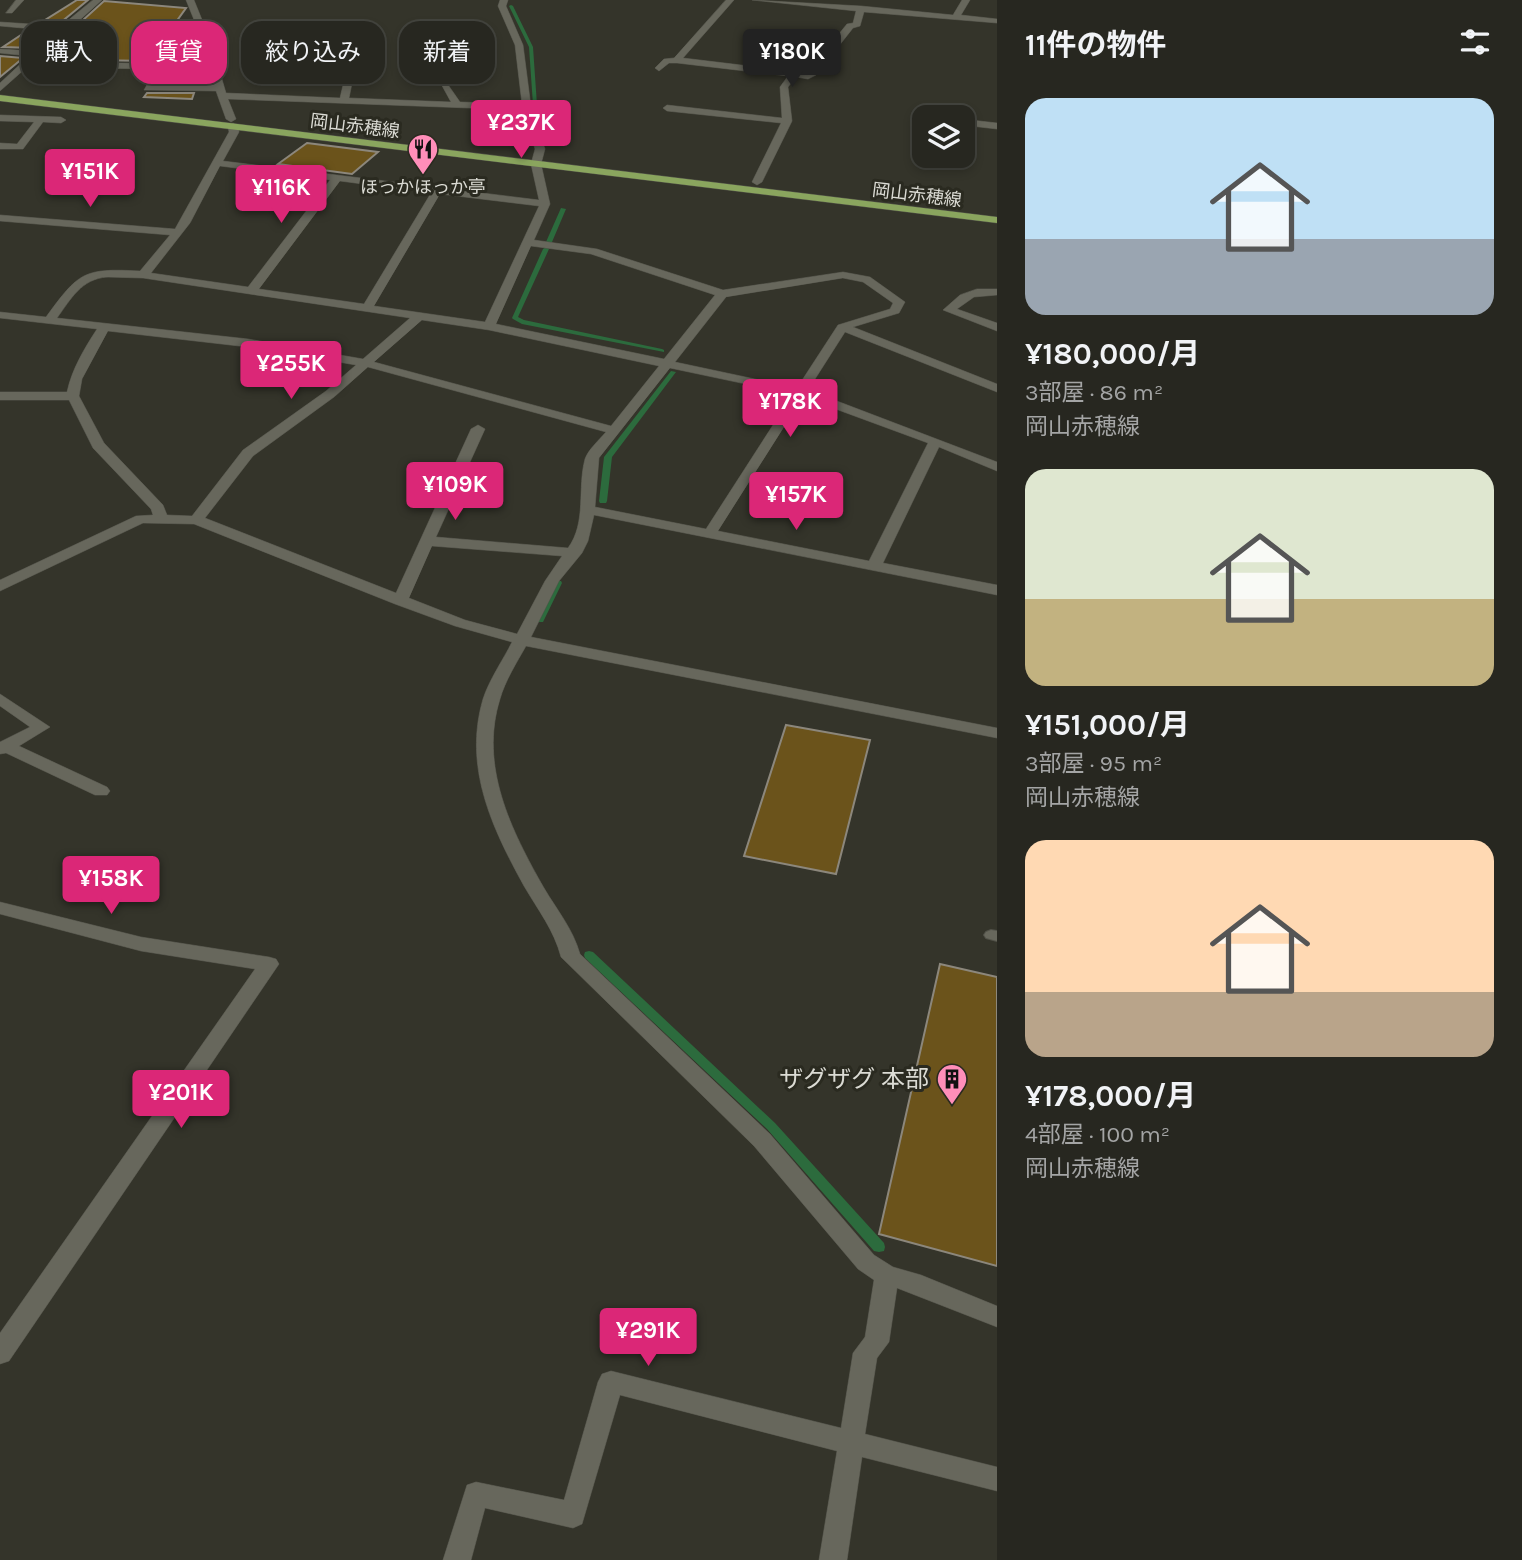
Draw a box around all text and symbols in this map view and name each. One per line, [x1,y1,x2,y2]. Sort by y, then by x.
chip: 購入 [21,21,117,84]
chip: 賃貸 [131,21,227,84]
chip: 絞り込み [241,21,385,84]
chip: 新着 [399,21,495,84]
icon: filters [1456,23,1494,61]
text: 11件の物件 [1025,27,1166,63]
pin: ¥180K [743,29,841,89]
text: ¥180K [759,38,825,65]
pin: ¥237K [472,100,570,160]
map controls [912,105,975,168]
button: layers [912,105,975,168]
text: ¥237K [487,109,555,136]
street label: 岡山赤穂線 [309,110,401,142]
restaurant icon: ほっかほっか亭 [406,132,440,176]
icon: home [1197,144,1323,270]
pin: ¥151K [41,150,139,209]
text: ¥151K [61,158,119,185]
pin: ¥116K [232,166,330,225]
text: ¥116K [252,174,310,201]
place label: ほっかほっか亭 [360,176,486,198]
street label: 岡山赤穂線 [871,179,963,211]
text: ¥180,000/月 [1025,336,1200,372]
pin: ¥255K [242,342,340,401]
text: ¥255K [256,350,326,377]
text: 3部屋 · 86 m² [1025,379,1163,406]
pin: ¥178K [741,380,839,439]
text: ¥178K [758,388,822,415]
text: 岡山赤穂線 [1025,413,1140,440]
pin: ¥109K [406,462,504,522]
text: ¥109K [422,471,488,498]
pin: ¥157K [747,472,845,532]
text: ¥157K [765,481,827,508]
icon: home [1197,515,1323,641]
text: ¥151,000/月 [1025,707,1190,743]
text: 3部屋 · 95 m² [1025,750,1162,777]
text: 岡山赤穂線 [1025,784,1140,811]
pin: ¥158K [62,856,160,916]
text: ¥158K [79,865,144,892]
icon: home [1197,886,1323,1012]
building icon: ザグザグ 本部 [935,1062,969,1106]
place label: ザグザグ 本部 [779,1065,929,1093]
pin: ¥201K [132,1070,230,1130]
text: ¥178,000/月 [1025,1078,1196,1114]
text: ¥201K [148,1079,214,1106]
text: 4部屋 · 100 m² [1025,1121,1170,1148]
text: 岡山赤穂線 [1025,1155,1140,1182]
pin: ¥291K [599,1308,697,1368]
text: ¥291K [616,1317,680,1344]

